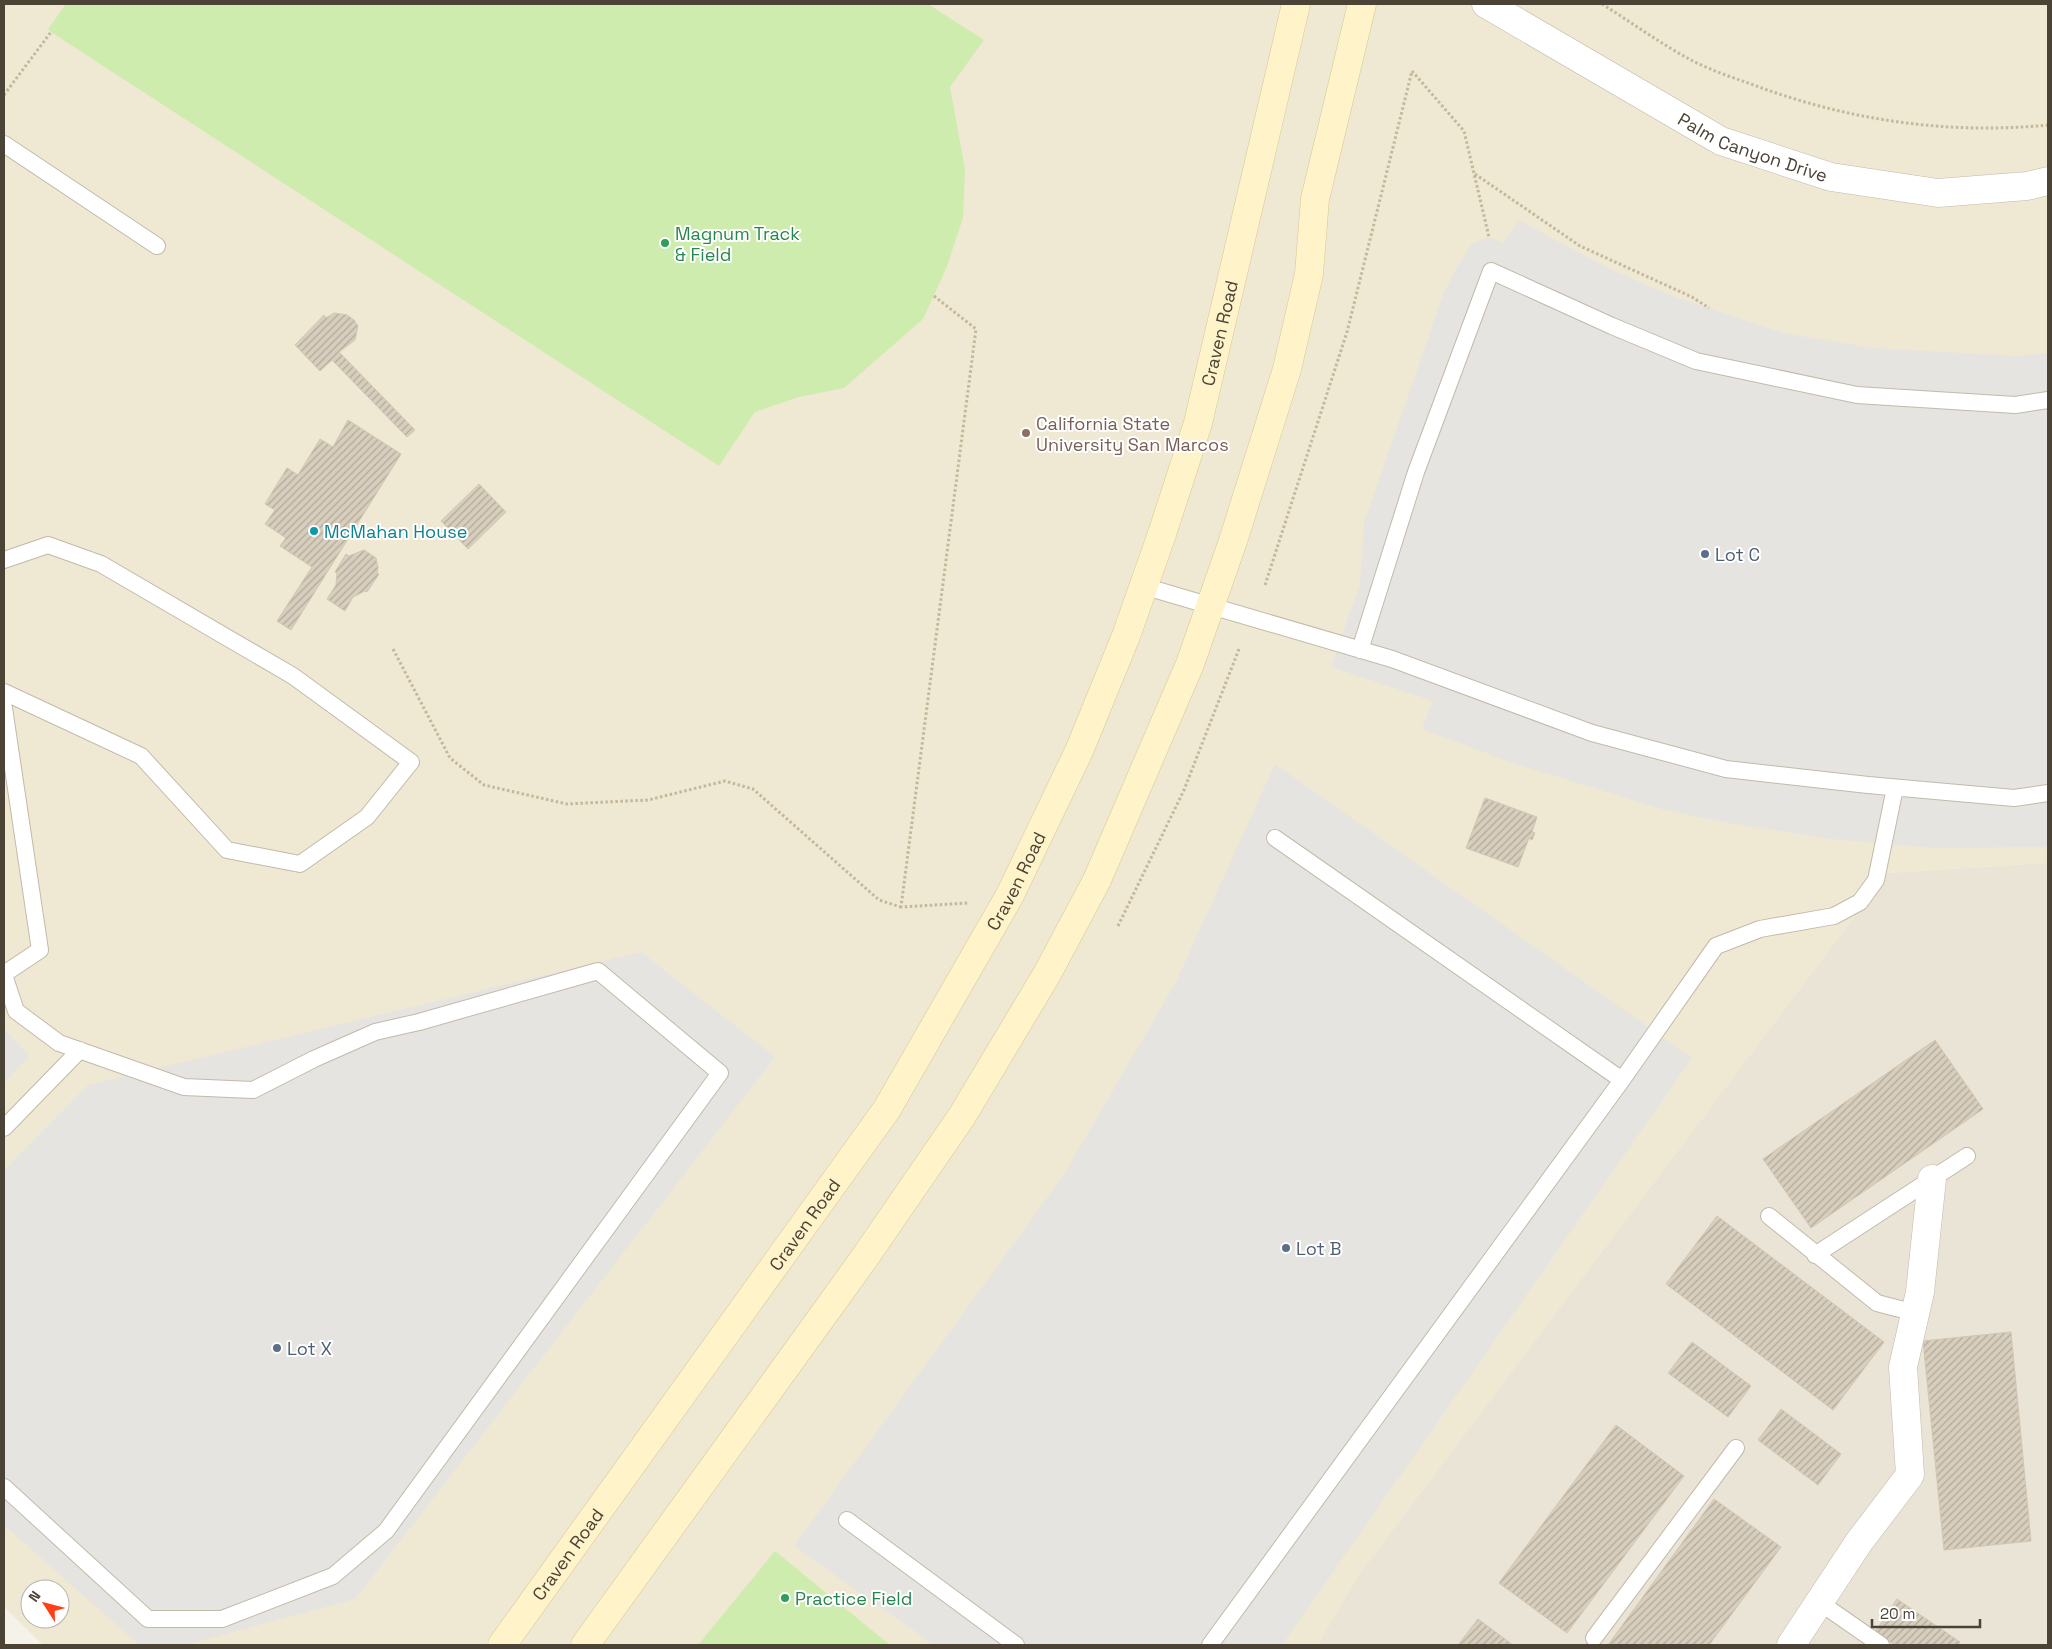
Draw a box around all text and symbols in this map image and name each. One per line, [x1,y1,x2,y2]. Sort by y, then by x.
street label: Palm Canyon Drive [1674,107,1831,187]
place label: Magnum Track & Field [675,222,800,266]
marker: Magnum Track & Field [659,237,671,249]
street label: Craven Road [1196,278,1243,388]
place label: California State University San Marcos [1036,412,1229,456]
marker: California State University San Marcos [1020,427,1032,439]
place label: McMahan House [324,520,467,543]
marker: McMahan House [308,525,320,537]
place label: Lot C [1715,543,1760,566]
marker: Lot C [1699,548,1711,560]
street label: Craven Road [981,828,1050,934]
street label: Craven Road [763,1174,845,1275]
place label: Lot B [1296,1237,1341,1260]
marker: Lot B [1280,1242,1292,1254]
place label: Lot X [287,1337,332,1360]
marker: Lot X [271,1342,283,1354]
street label: Craven Road [527,1504,608,1605]
north arrow [20,1579,70,1629]
text: N [24,1587,45,1605]
place label: Practice Field [795,1587,912,1610]
marker: Practice Field [779,1592,791,1604]
scale bar [1872,1596,1980,1628]
text: 20 m [1880,1604,1915,1623]

